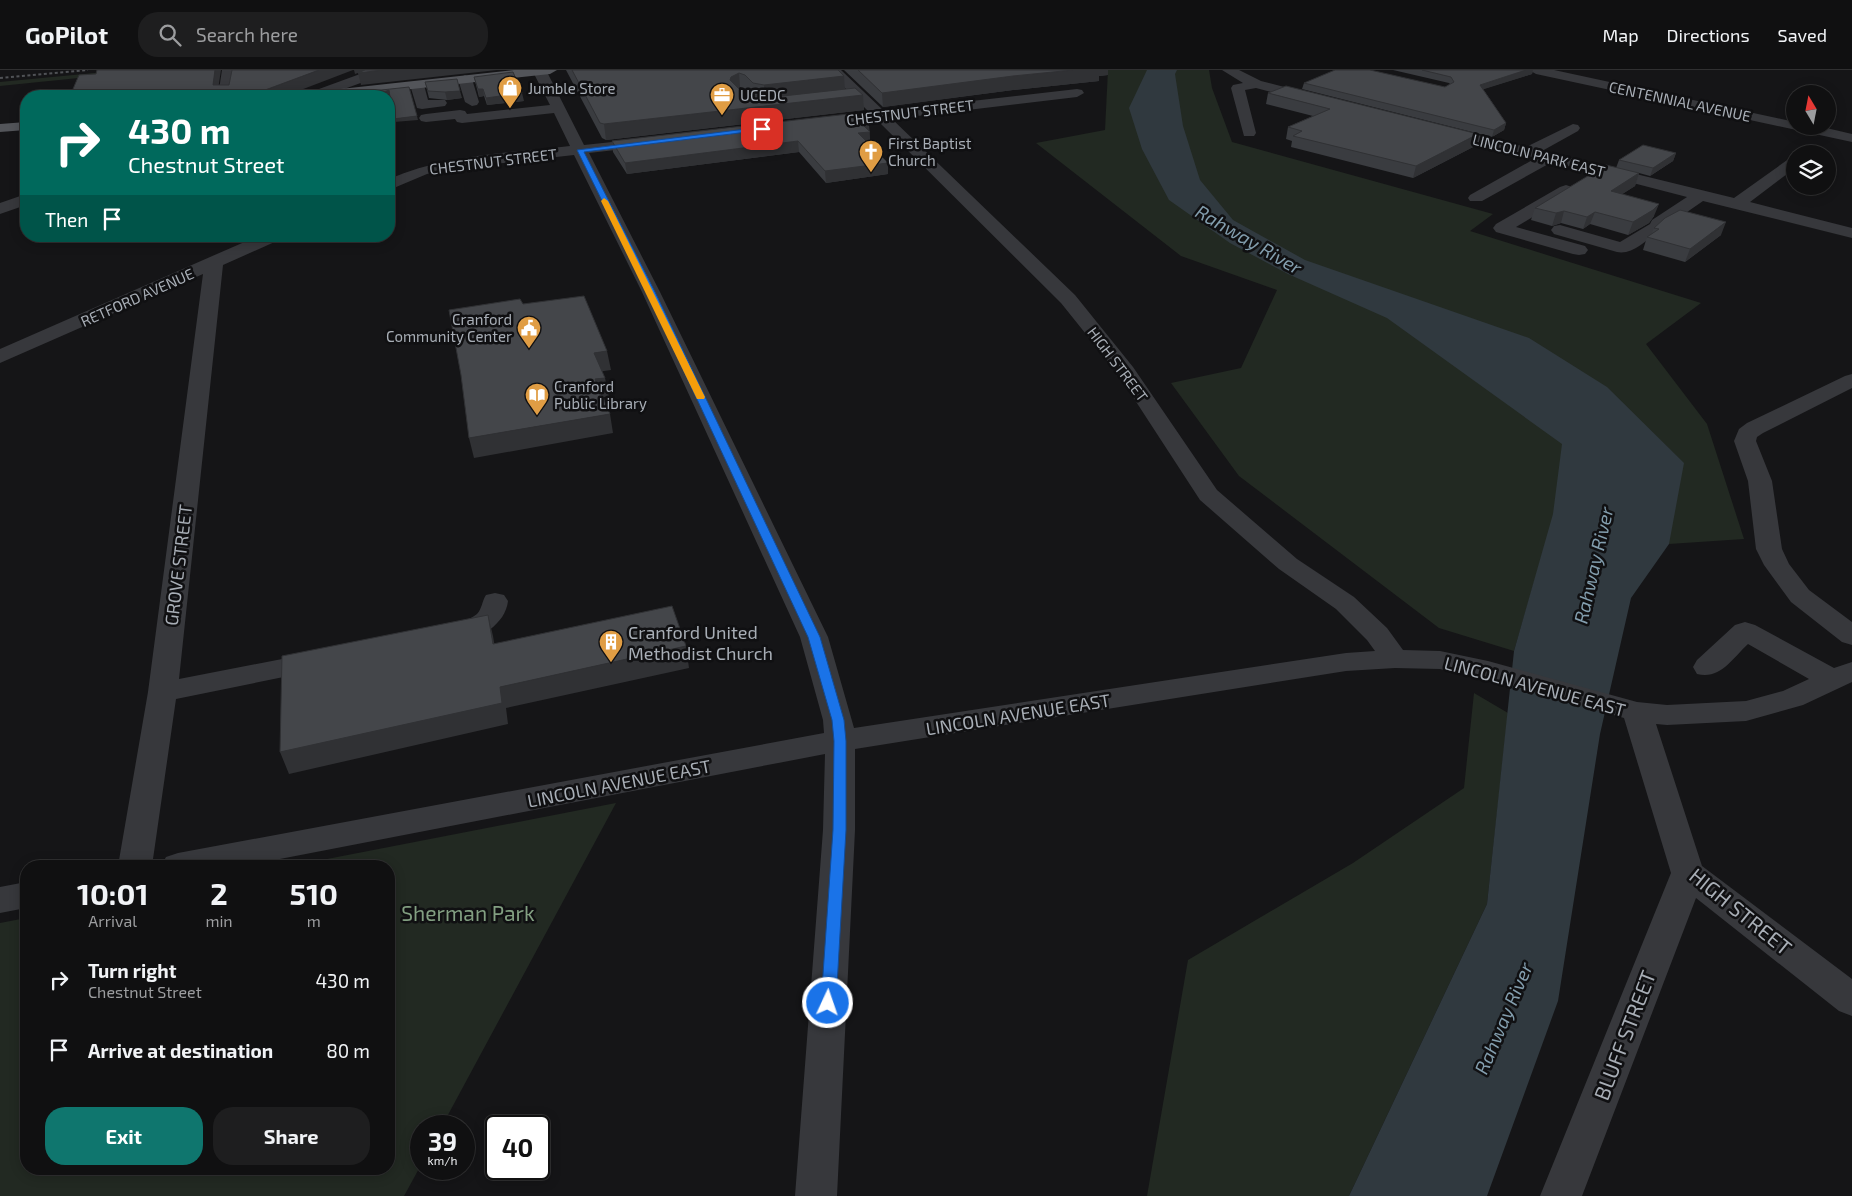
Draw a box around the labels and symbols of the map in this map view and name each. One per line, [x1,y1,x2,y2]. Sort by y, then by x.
shop icon: Jumble Store [497,75,523,109]
street label: CENTENNIAL AVENUE [1607,77,1753,125]
place label: Jumble Store [528,79,616,97]
office icon: UCEDC [709,82,735,116]
north arrow [1786,85,1836,135]
place label: UCEDC [740,86,786,104]
street label: CHESTNUT STREET [845,95,975,129]
pin [741,108,783,150]
street label: LINCOLN PARK EAST [1471,130,1607,180]
place label: First Baptist Church [888,134,972,169]
church icon: First Baptist Church [858,139,884,173]
street label: CHESTNUT STREET [428,144,558,178]
water label: Rahway River [1191,199,1307,280]
street label: RETFORD AVENUE [78,264,196,330]
place label: Cranford Community Center [386,310,512,345]
public building icon: Cranford Community Center [516,315,542,349]
street label: HIGH STREET [1084,323,1152,405]
place label: Cranford Public Library [554,377,647,412]
library icon: Cranford Public Library [524,382,550,416]
street label: GROVE STREET [160,503,196,627]
water label: Rahway River [1568,504,1619,626]
place label: Cranford United Methodist Church [628,621,773,664]
building icon: Cranford United Methodist Church [598,629,624,663]
street label: LINCOLN AVENUE EAST [1442,651,1628,721]
street label: LINCOLN AVENUE EAST [924,688,1112,739]
street label: LINCOLN AVENUE EAST [525,754,713,812]
street label: HIGH STREET [1685,862,1797,960]
park label: Sherman Park [401,900,535,925]
water label: Rahway River [1469,958,1538,1078]
street label: BLUFF STREET [1588,967,1660,1103]
position arrow [801,976,853,1028]
speed limit sign: 40 [485,1115,550,1180]

